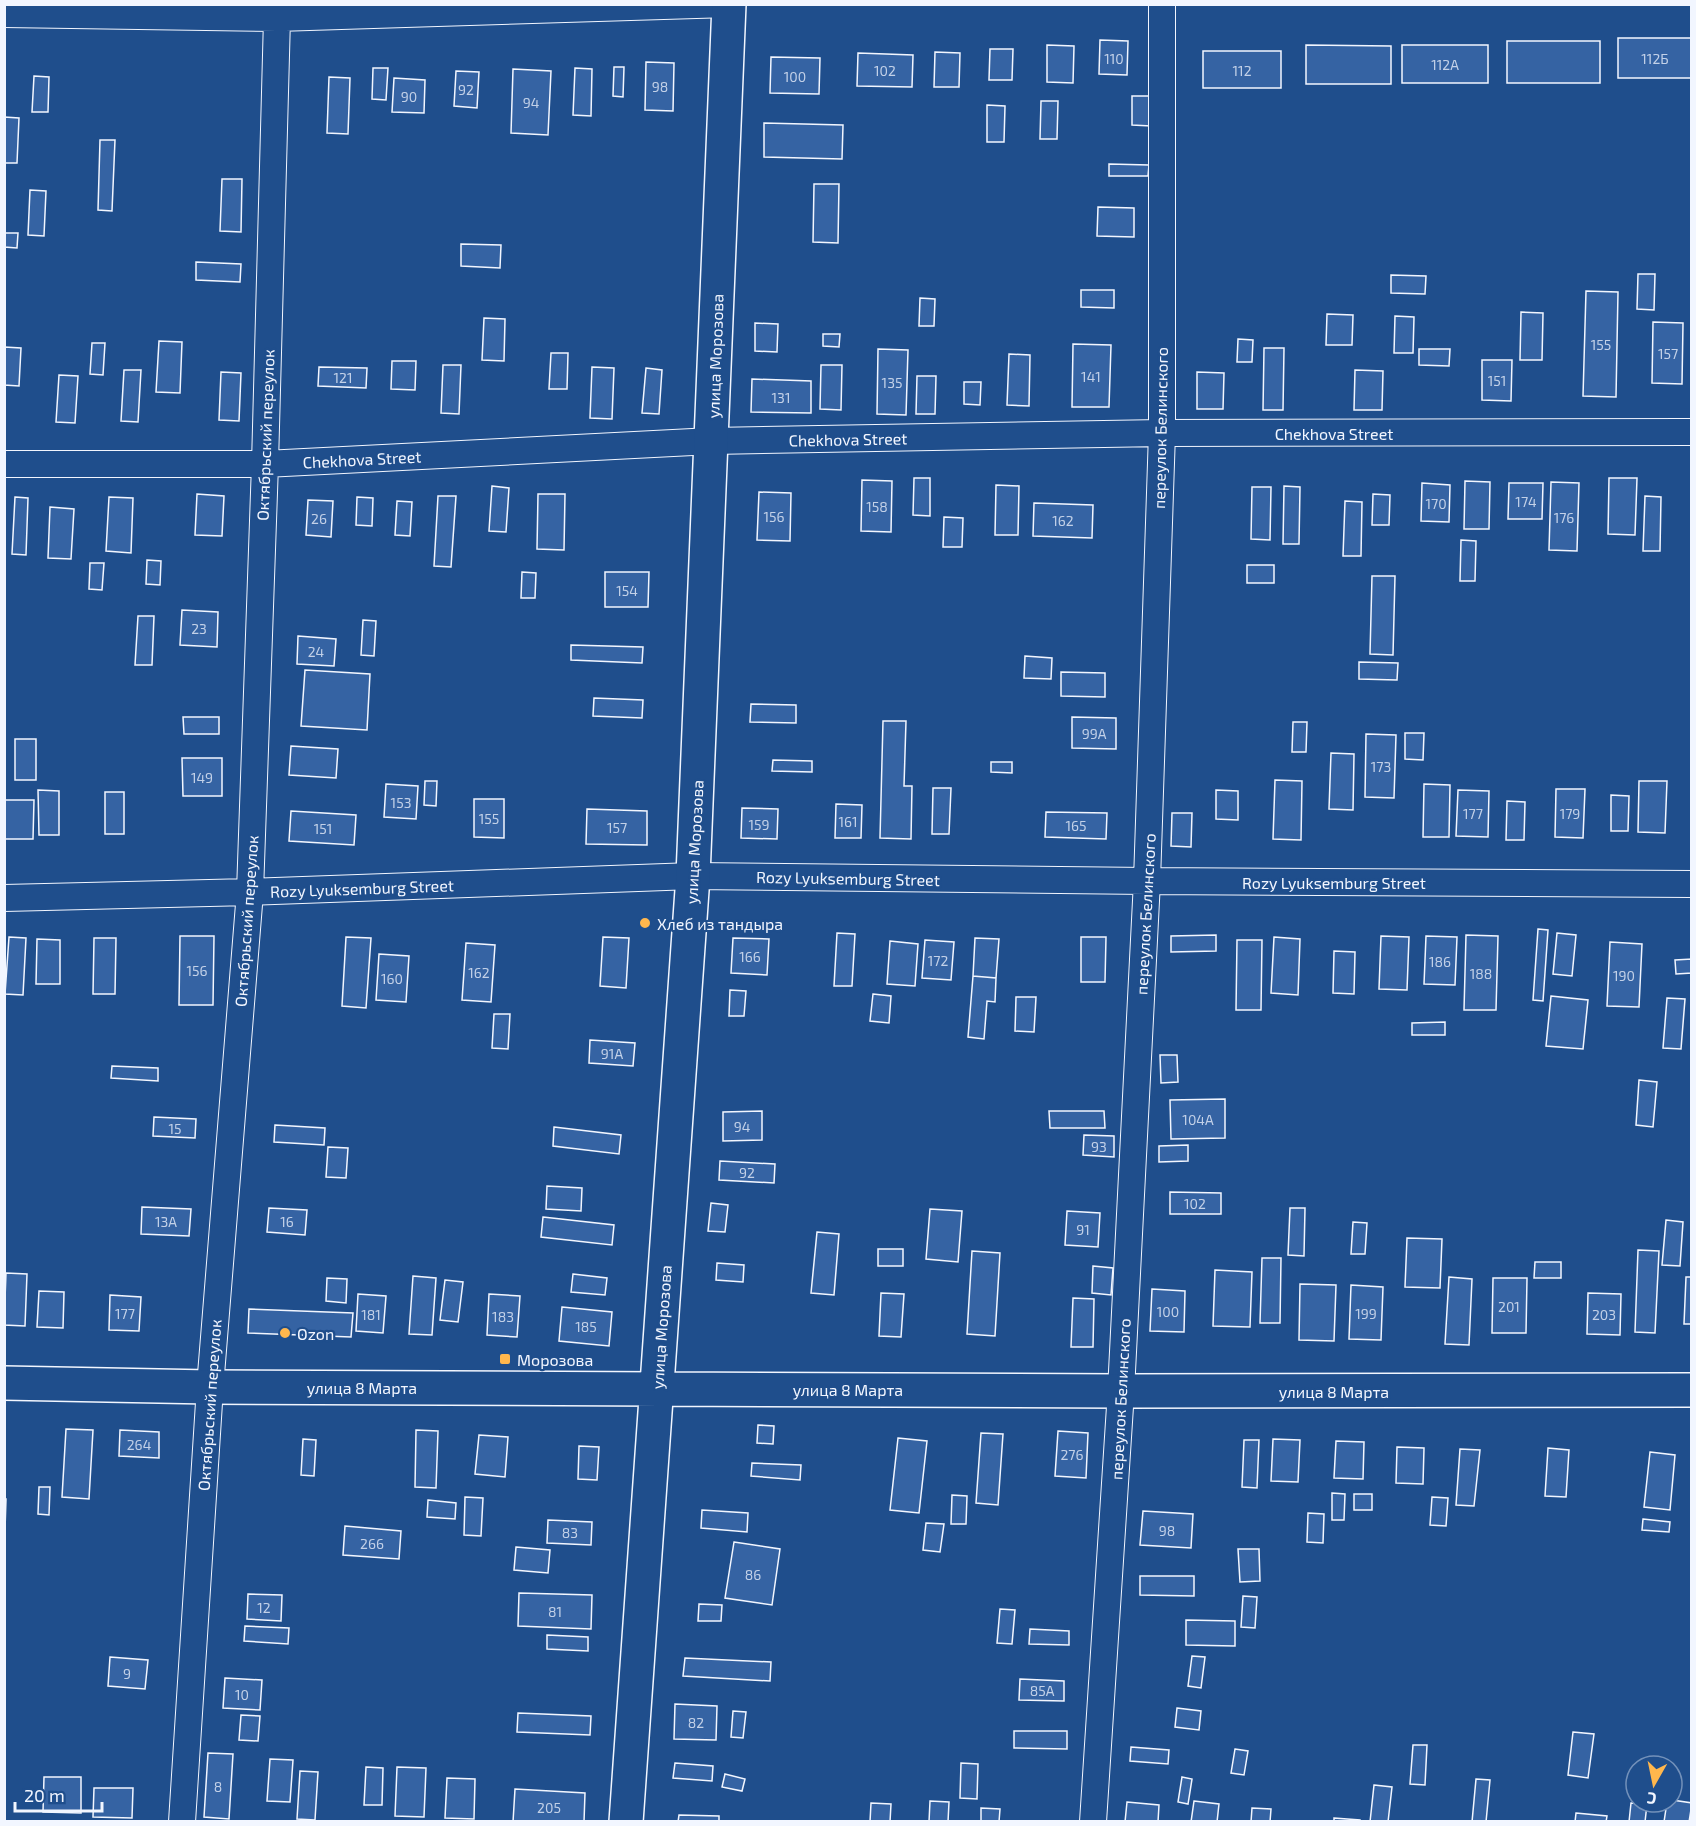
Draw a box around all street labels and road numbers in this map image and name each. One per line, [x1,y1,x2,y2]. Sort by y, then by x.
street label: улица Морозова [703,293,728,419]
street label: переулок Белинского [1149,347,1172,509]
street label: Октябрьский переулок [253,348,279,521]
street label: Chekhova Street [1275,424,1393,443]
street label: Chekhova Street [789,428,907,450]
street label: Chekhova Street [302,446,422,472]
street label: улица Морозова [681,779,708,905]
street label: переулок Белинского [1131,833,1160,995]
street label: Октябрьский переулок [231,834,262,1007]
street label: Rozy Lyuksemburg Street [756,867,940,889]
street label: Rozy Lyuksemburg Street [1242,873,1426,892]
street label: Rozy Lyuksemburg Street [270,875,454,901]
street label: улица Морозова [647,1264,676,1390]
street label: Октябрьский переулок [194,1318,225,1491]
street label: переулок Белинского [1106,1318,1135,1480]
street label: улица 8 Марта [307,1378,417,1398]
street label: улица 8 Марта [793,1380,903,1400]
street label: улица 8 Марта [1279,1382,1389,1402]

